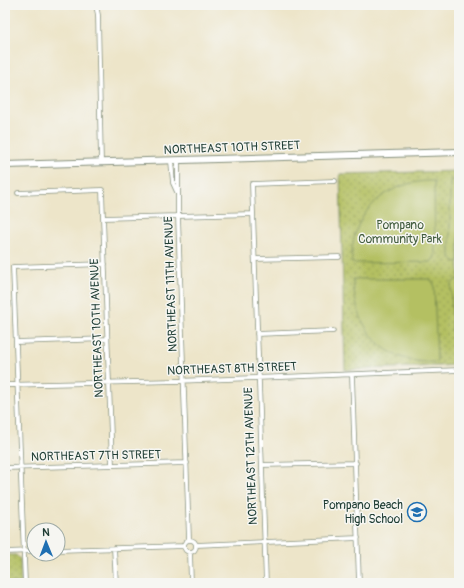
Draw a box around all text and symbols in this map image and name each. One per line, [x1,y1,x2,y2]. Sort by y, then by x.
street label: NORTHEAST 10TH STREET [163,138,301,158]
street label: NORTHEAST 11TH AVENUE [161,216,181,352]
park label: Pompano Community Park [358,218,442,247]
street label: NORTHEAST 10TH AVENUE [87,258,107,398]
street label: NORTHEAST 8TH STREET [167,359,297,379]
street label: NORTHEAST 12TH AVENUE [241,387,261,525]
street label: NORTHEAST 7TH STREET [31,447,162,465]
place label: Pompano Beach High School [323,498,403,527]
school or university icon: Pompano Beach High School [406,501,428,523]
north arrow [26,522,66,562]
text: N [42,526,50,539]

